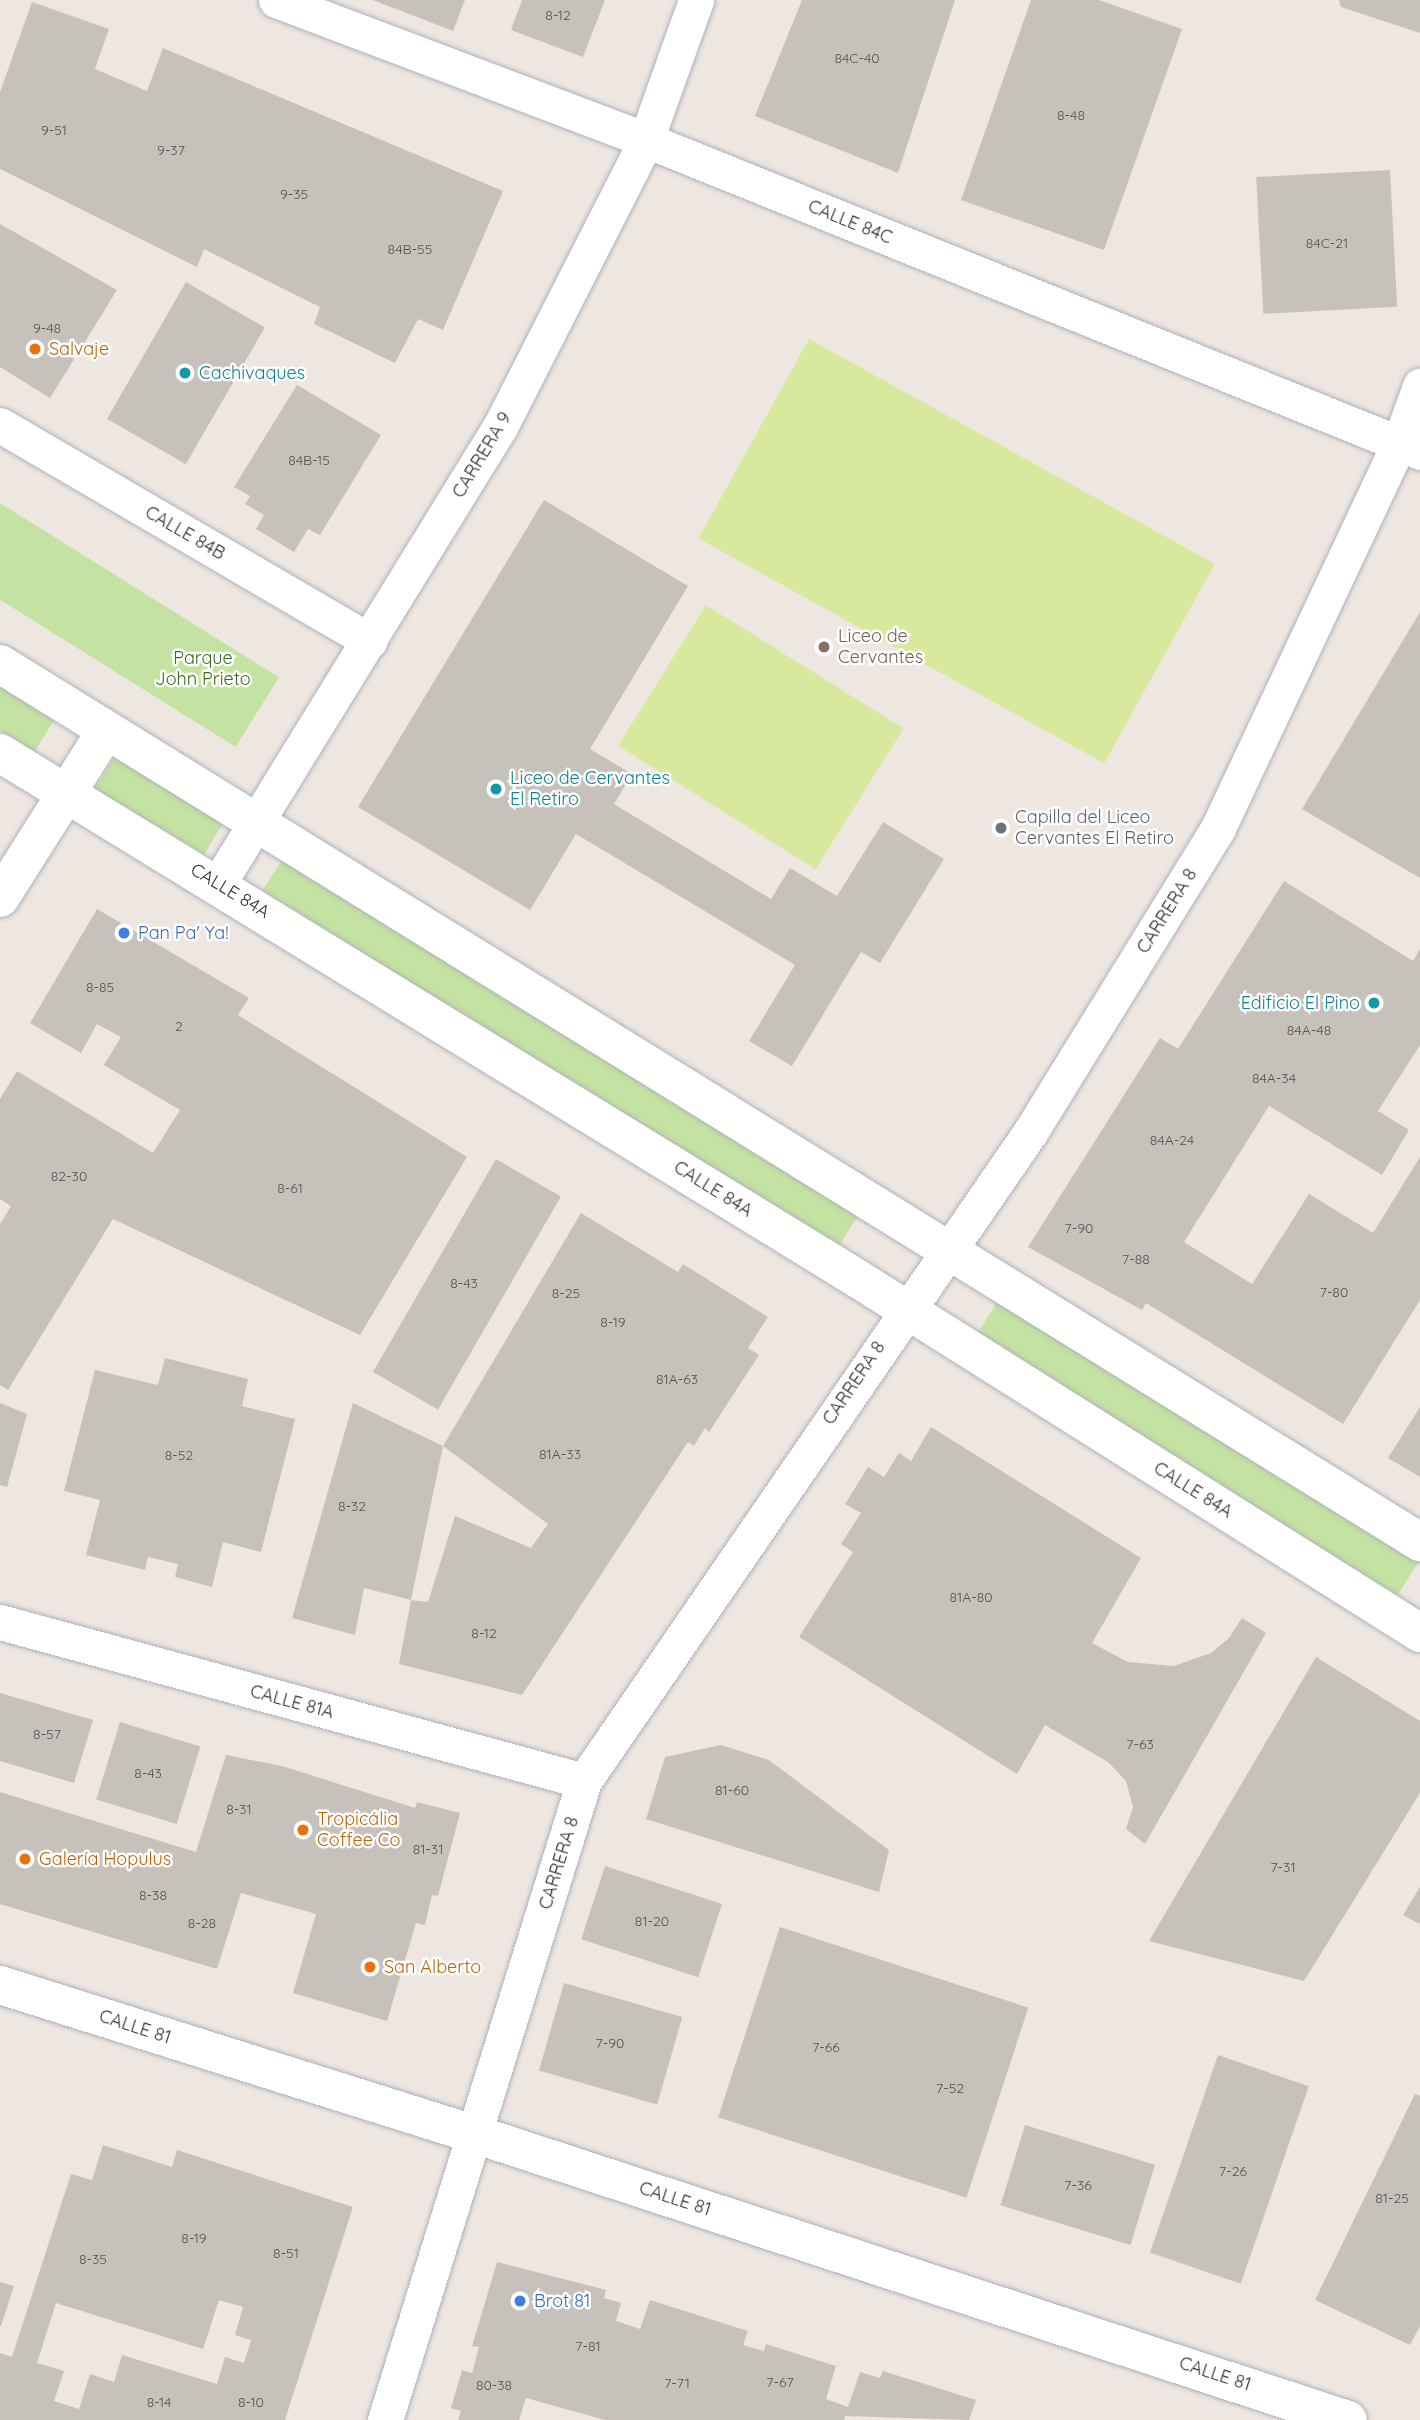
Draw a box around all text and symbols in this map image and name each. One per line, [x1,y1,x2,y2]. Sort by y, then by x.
house number: 8-12 [545,7,571,23]
house number: 84C-40 [834,50,880,66]
house number: 8-48 [1057,107,1085,123]
house number: 9-51 [41,122,67,138]
house number: 9-37 [157,142,185,158]
house number: 9-35 [280,186,308,202]
street label: CALLE 84C [805,195,895,249]
house number: 84C-21 [1306,235,1348,251]
house number: 84B-55 [388,241,432,257]
house number: 9-48 [33,320,61,336]
place label: Salvaje [49,338,109,360]
marker: Salvaje [27,341,43,357]
place label: Cachivaques [199,362,305,384]
marker: Cachivaques [177,365,193,381]
street label: CARRERA 9 [448,408,516,502]
house number: 84B-15 [288,452,330,468]
street label: CALLE 84B [141,501,229,565]
place label: Liceo de Cervantes [838,626,923,668]
marker: Liceo de Cervantes [816,639,832,655]
park label: Parque John Prieto [155,648,251,690]
place label: Liceo de Cervantes El Retiro [510,768,670,810]
marker: Liceo de Cervantes El Retiro [488,781,504,797]
place label: Capilla del Liceo Cervantes El Retiro [1015,807,1174,850]
marker: Capilla del Liceo Cervantes El Retiro [993,820,1009,836]
street label: CALLE 84A [186,859,274,923]
street label: CARRERA 8 [1132,865,1202,957]
place label: Pan Pa' Ya! [138,922,229,944]
marker: Pan Pa' Ya! [116,925,132,941]
house number: 8-85 [86,979,114,995]
place label: Edificio El Pino [1241,992,1360,1014]
marker: Edificio El Pino [1366,995,1382,1011]
house number: 2 [175,1018,183,1034]
house number: 84A-48 [1287,1022,1331,1038]
house number: 84A-34 [1252,1070,1296,1086]
house number: 84A-24 [1150,1132,1194,1148]
street label: CALLE 84A [670,1156,756,1222]
house number: 82-30 [51,1168,87,1184]
house number: 8-61 [277,1180,303,1196]
house number: 7-90 [1065,1220,1093,1236]
house number: 7-88 [1122,1251,1150,1267]
house number: 8-43 [450,1275,478,1291]
house number: 7-80 [1320,1284,1348,1300]
house number: 8-25 [552,1285,580,1301]
house number: 8-19 [600,1314,626,1330]
street label: CARRERA 8 [818,1337,890,1429]
house number: 81A-63 [656,1371,698,1387]
house number: 81A-33 [539,1446,581,1462]
house number: 8-52 [165,1447,193,1463]
street label: CALLE 84A [1150,1457,1236,1523]
house number: 8-32 [338,1498,366,1514]
house number: 81A-80 [949,1589,993,1605]
house number: 8-12 [471,1625,497,1641]
street label: CALLE 81A [248,1680,336,1724]
house number: 8-57 [33,1726,61,1742]
house number: 7-63 [1126,1736,1154,1752]
house number: 8-43 [134,1765,162,1781]
house number: 81-60 [715,1782,749,1798]
house number: 8-31 [226,1801,252,1817]
place label: Tropicália Coffee Co [317,1809,400,1852]
street label: CARRERA 8 [535,1814,583,1912]
marker: Tropicália Coffee Co [295,1822,311,1838]
house number: 81-31 [413,1841,443,1857]
place label: Galería Hopulus [39,1848,171,1870]
marker: Galería Hopulus [17,1851,33,1867]
house number: 7-31 [1270,1859,1296,1875]
house number: 8-38 [139,1887,167,1903]
house number: 81-20 [635,1913,669,1929]
house number: 8-28 [188,1915,216,1931]
place label: San Alberto [384,1956,481,1978]
marker: San Alberto [362,1959,378,1975]
street label: CALLE 81 [96,2005,174,2049]
house number: 7-90 [596,2035,624,2051]
house number: 7-66 [812,2039,840,2055]
house number: 7-52 [936,2080,964,2096]
house number: 7-26 [1219,2163,1247,2179]
street label: CALLE 81 [636,2177,714,2221]
house number: 7-36 [1064,2177,1092,2193]
house number: 81-25 [1375,2190,1409,2206]
house number: 8-19 [181,2230,207,2246]
house number: 8-51 [273,2245,299,2261]
house number: 8-35 [79,2251,107,2267]
place label: Brot 81 [534,2290,591,2312]
marker: Brot 81 [512,2293,528,2309]
house number: 7-81 [575,2338,601,2354]
street label: CALLE 81 [1176,2352,1254,2396]
house number: 7-67 [766,2374,794,2390]
house number: 7-71 [664,2375,690,2391]
house number: 80-38 [476,2377,512,2393]
house number: 8-14 [147,2394,171,2410]
house number: 8-10 [238,2394,264,2410]

